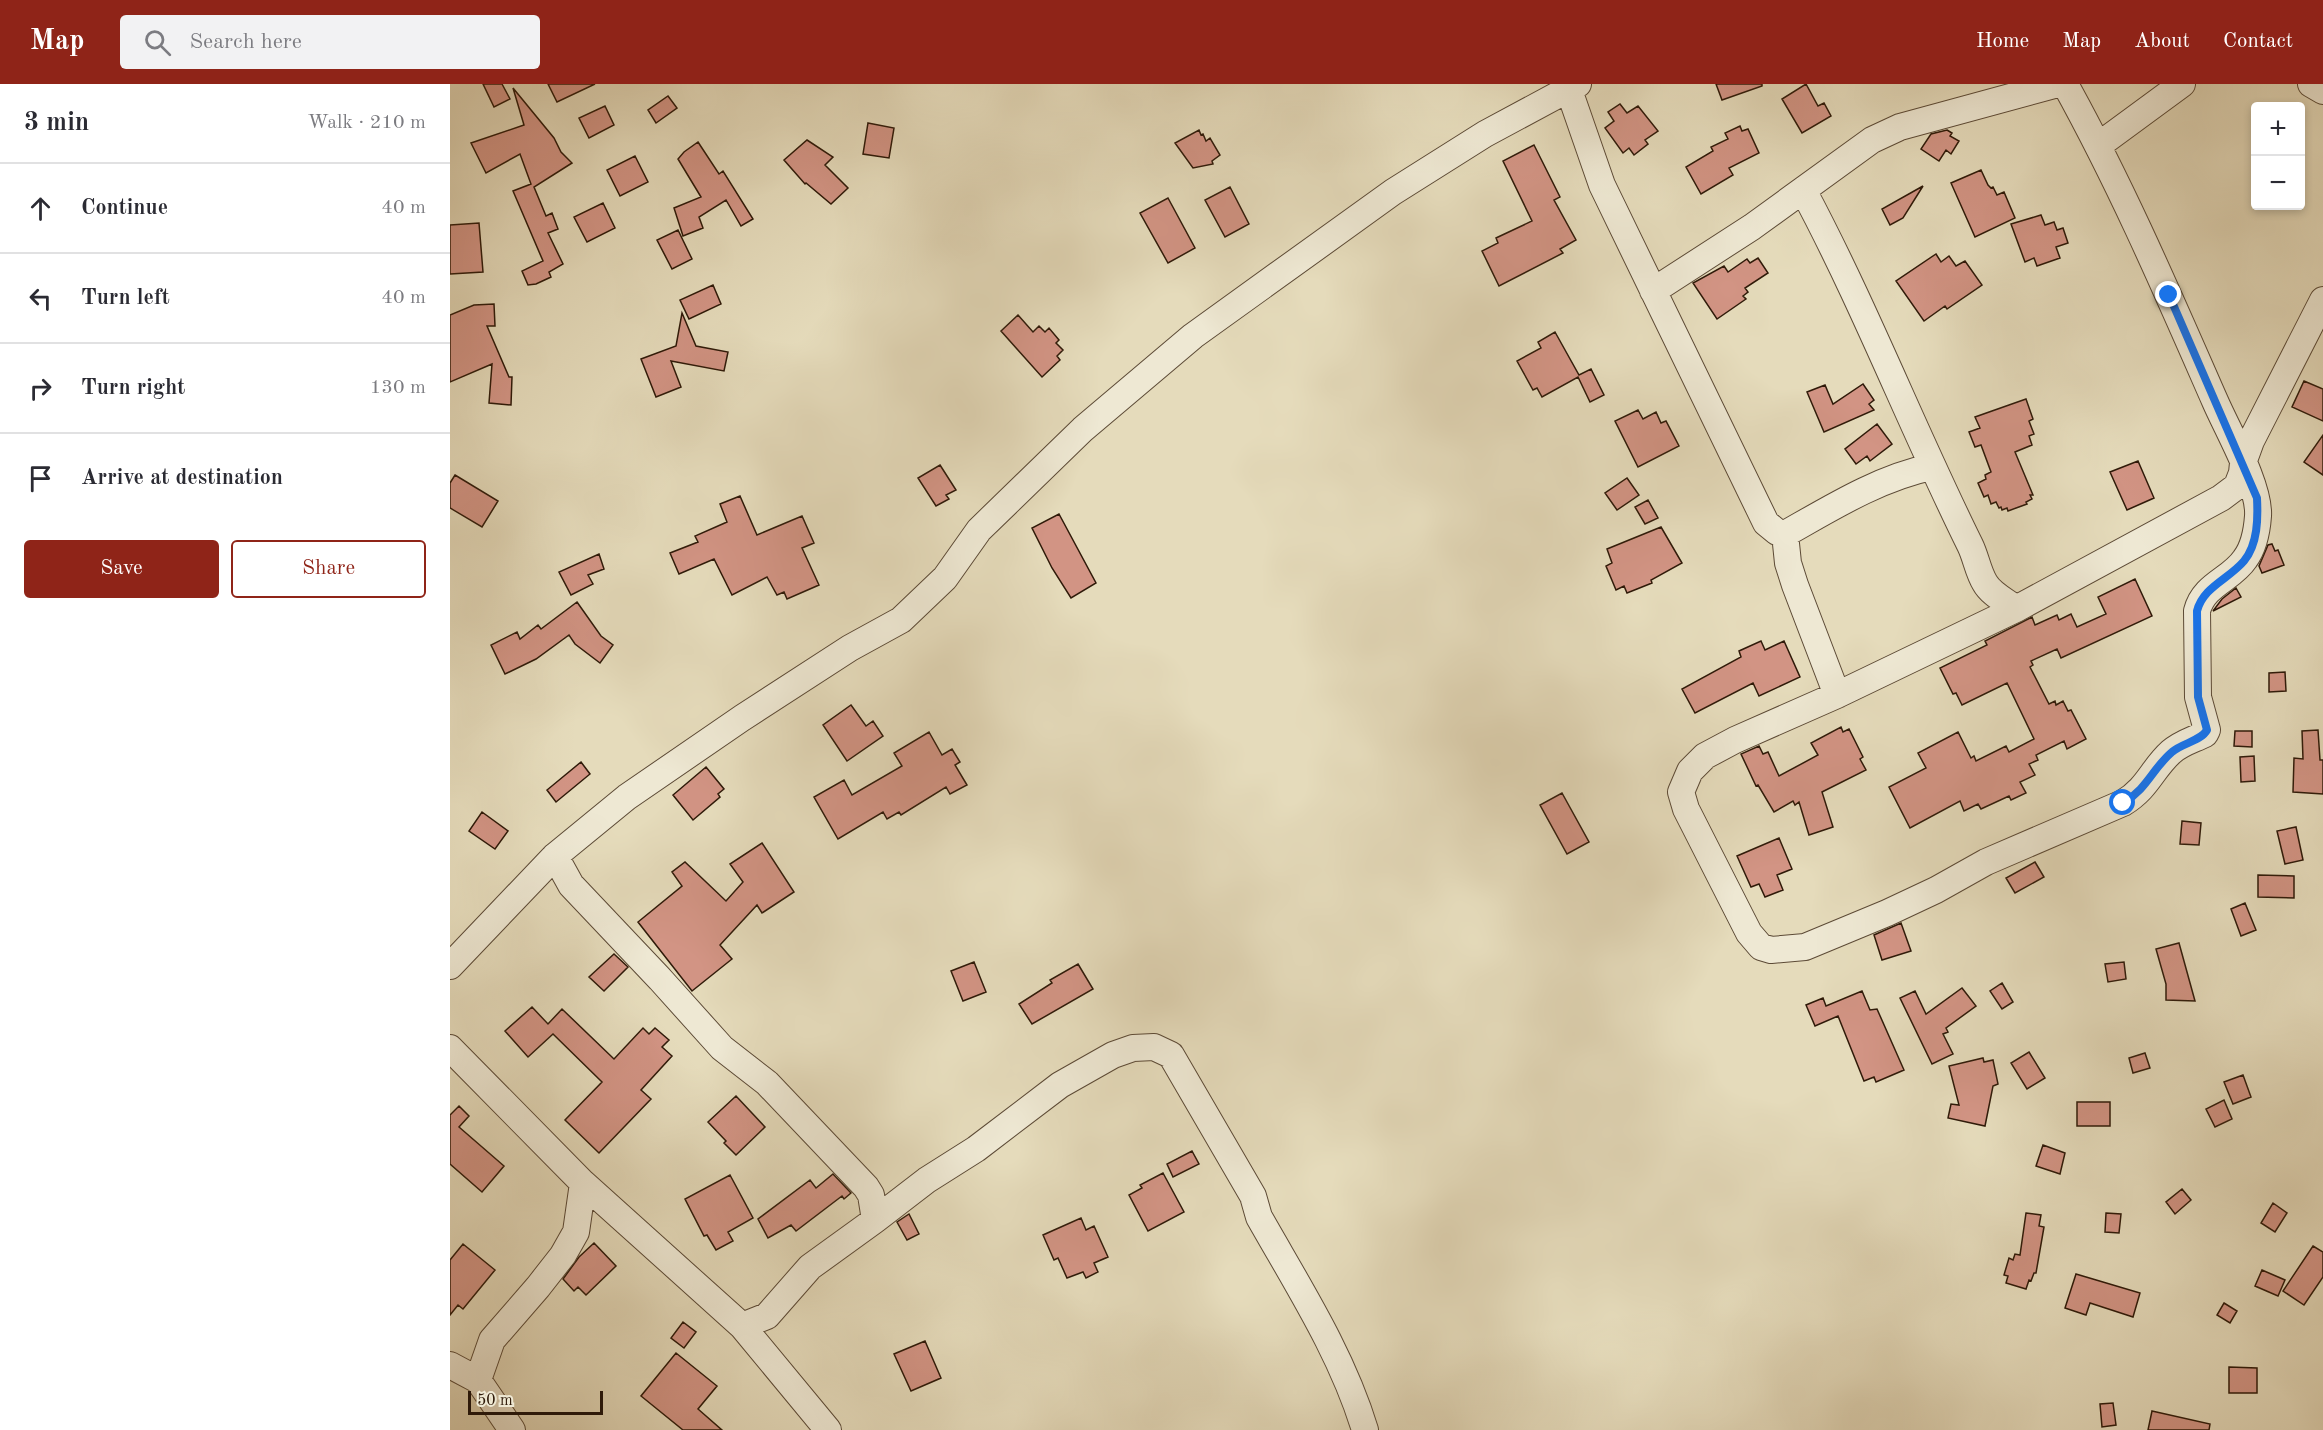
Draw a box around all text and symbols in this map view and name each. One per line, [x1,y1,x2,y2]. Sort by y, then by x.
search box [120,15,540,69]
icon: search [141,26,174,59]
text: Map [30,28,84,56]
text: Search here [189,31,302,53]
text: Home [1976,31,2029,52]
text: Map [2062,31,2101,52]
text: About [2134,31,2190,52]
text: Contact [2223,31,2293,52]
map controls [2251,102,2305,210]
button: + [2251,102,2305,156]
text: 3 min [24,110,89,136]
text: Walk · 210 m [307,113,426,133]
button: − [2251,156,2305,210]
icon: ahead [24,192,57,225]
text: Continue [81,197,168,219]
text: 40 m [381,198,426,218]
route end [2155,281,2181,307]
icon: left [24,282,57,315]
text: Turn left [81,287,170,309]
text: 40 m [381,288,426,308]
icon: right [24,372,57,405]
text: Turn right [81,377,185,399]
text: 130 m [370,378,426,398]
icon: arrive [24,462,57,495]
text: Arrive at destination [81,467,283,489]
button: Save [24,540,219,598]
button: Share [231,540,426,598]
route start [2109,789,2135,815]
scale bar [468,1388,603,1416]
text: 50 m [477,1393,513,1409]

